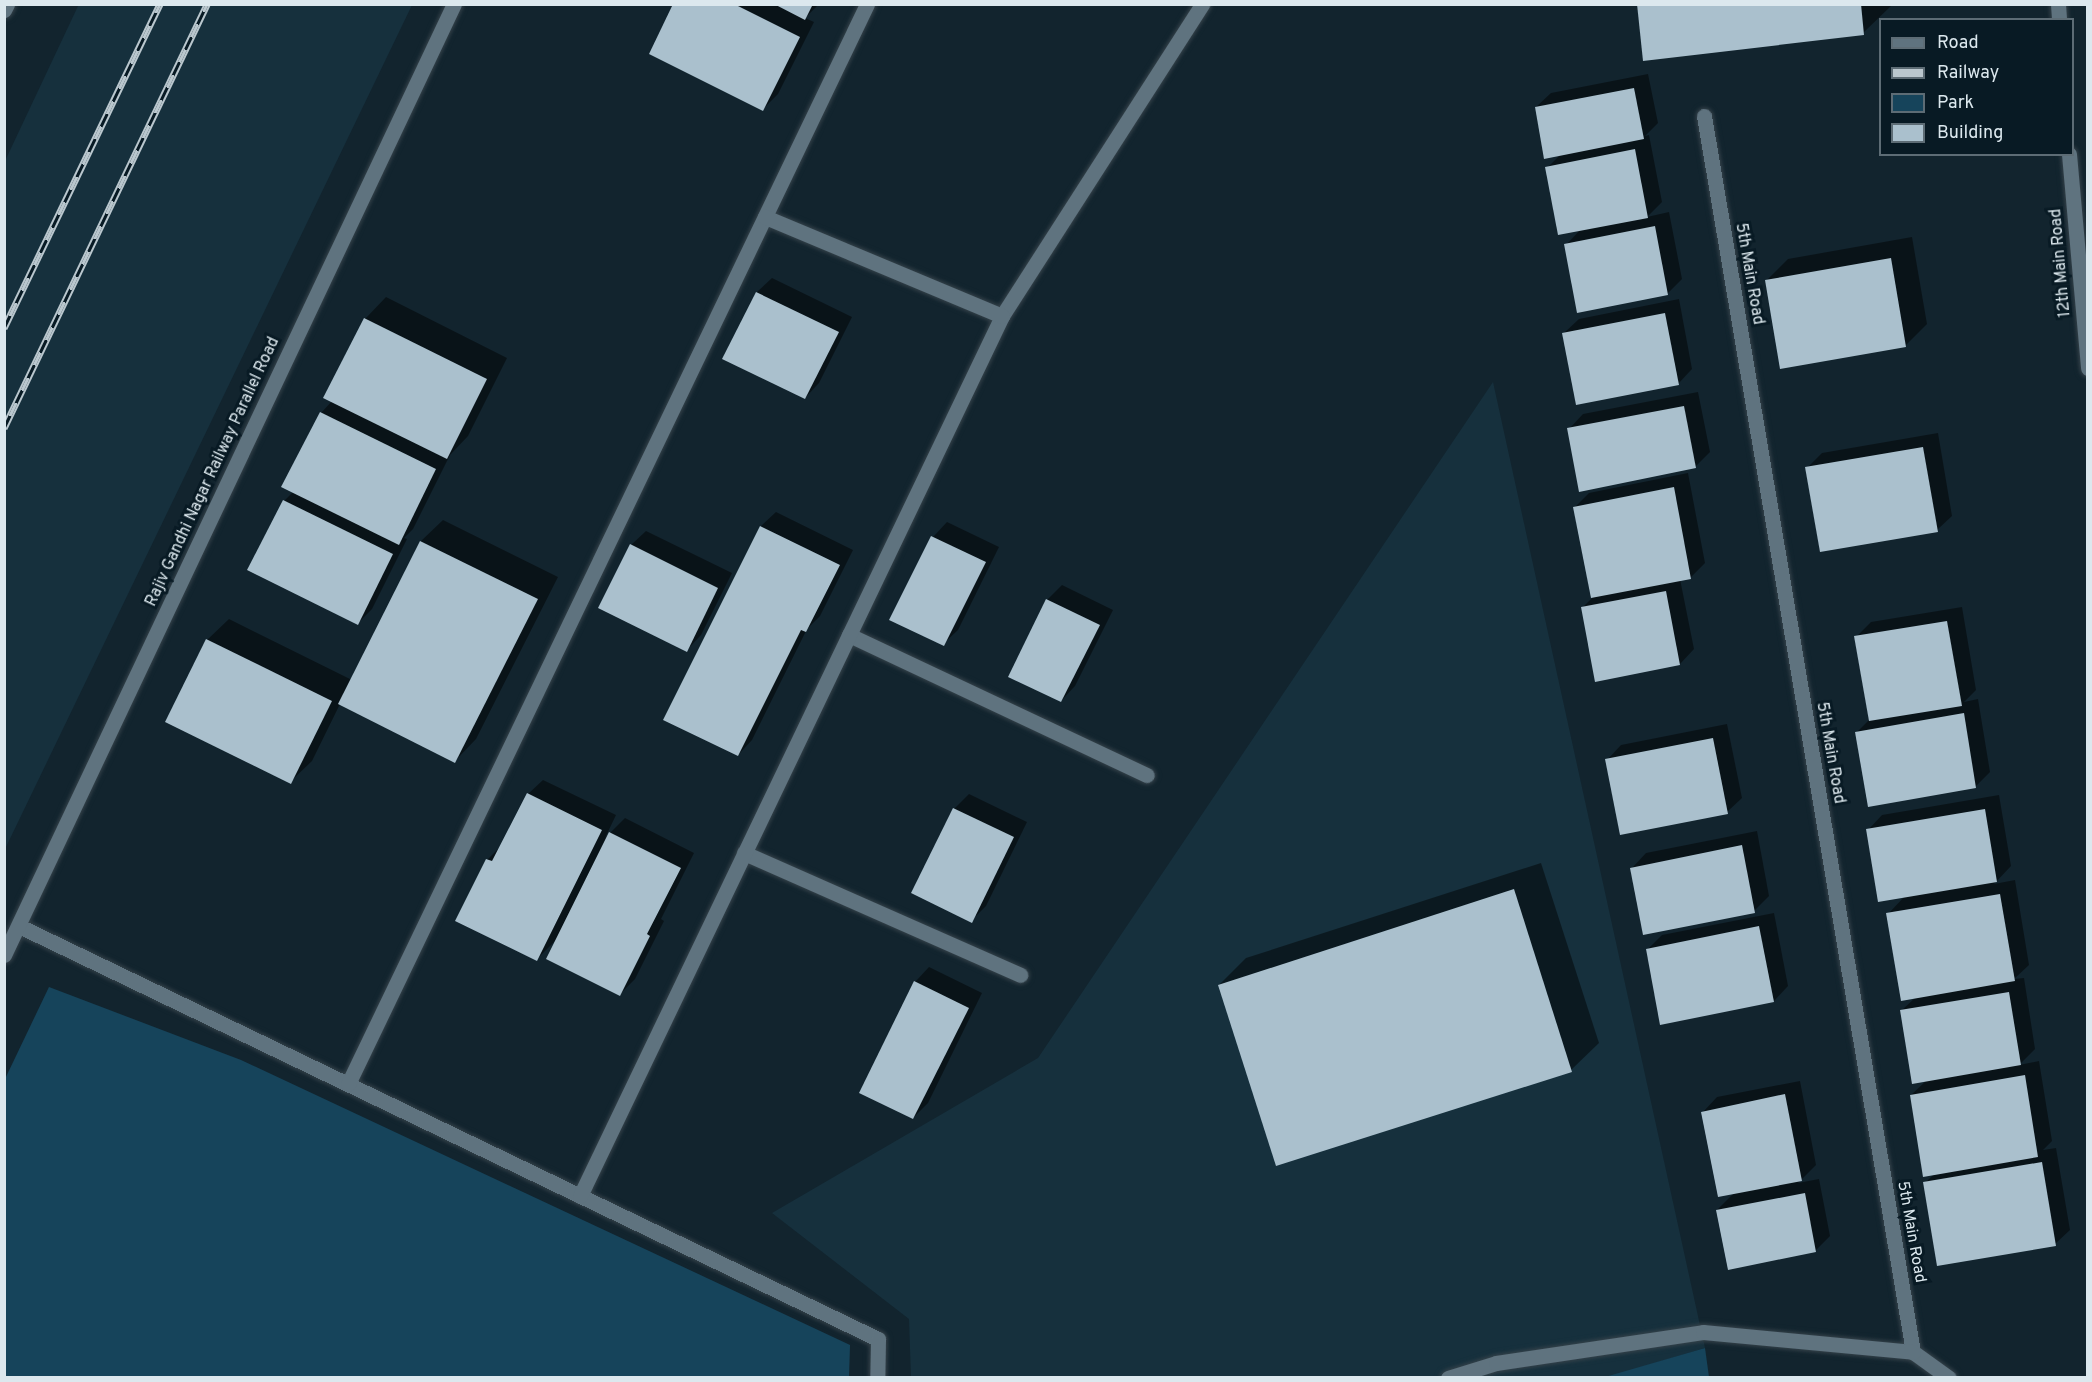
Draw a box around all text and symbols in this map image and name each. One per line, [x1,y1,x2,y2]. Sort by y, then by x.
legend [1879,18,2074,156]
text: Road [1937,32,1979,55]
text: Railway [1937,62,1999,85]
text: Park [1937,92,1974,115]
text: Building [1937,122,2003,145]
street label: 12th Main Road [2047,208,2075,318]
street label: 5th Main Road [1731,222,1767,326]
street label: Rajiv Gandhi Nagar Railway Parallel Road [142,334,284,610]
street label: 5th Main Road [1812,701,1848,805]
street label: 5th Main Road [1893,1180,1929,1284]

